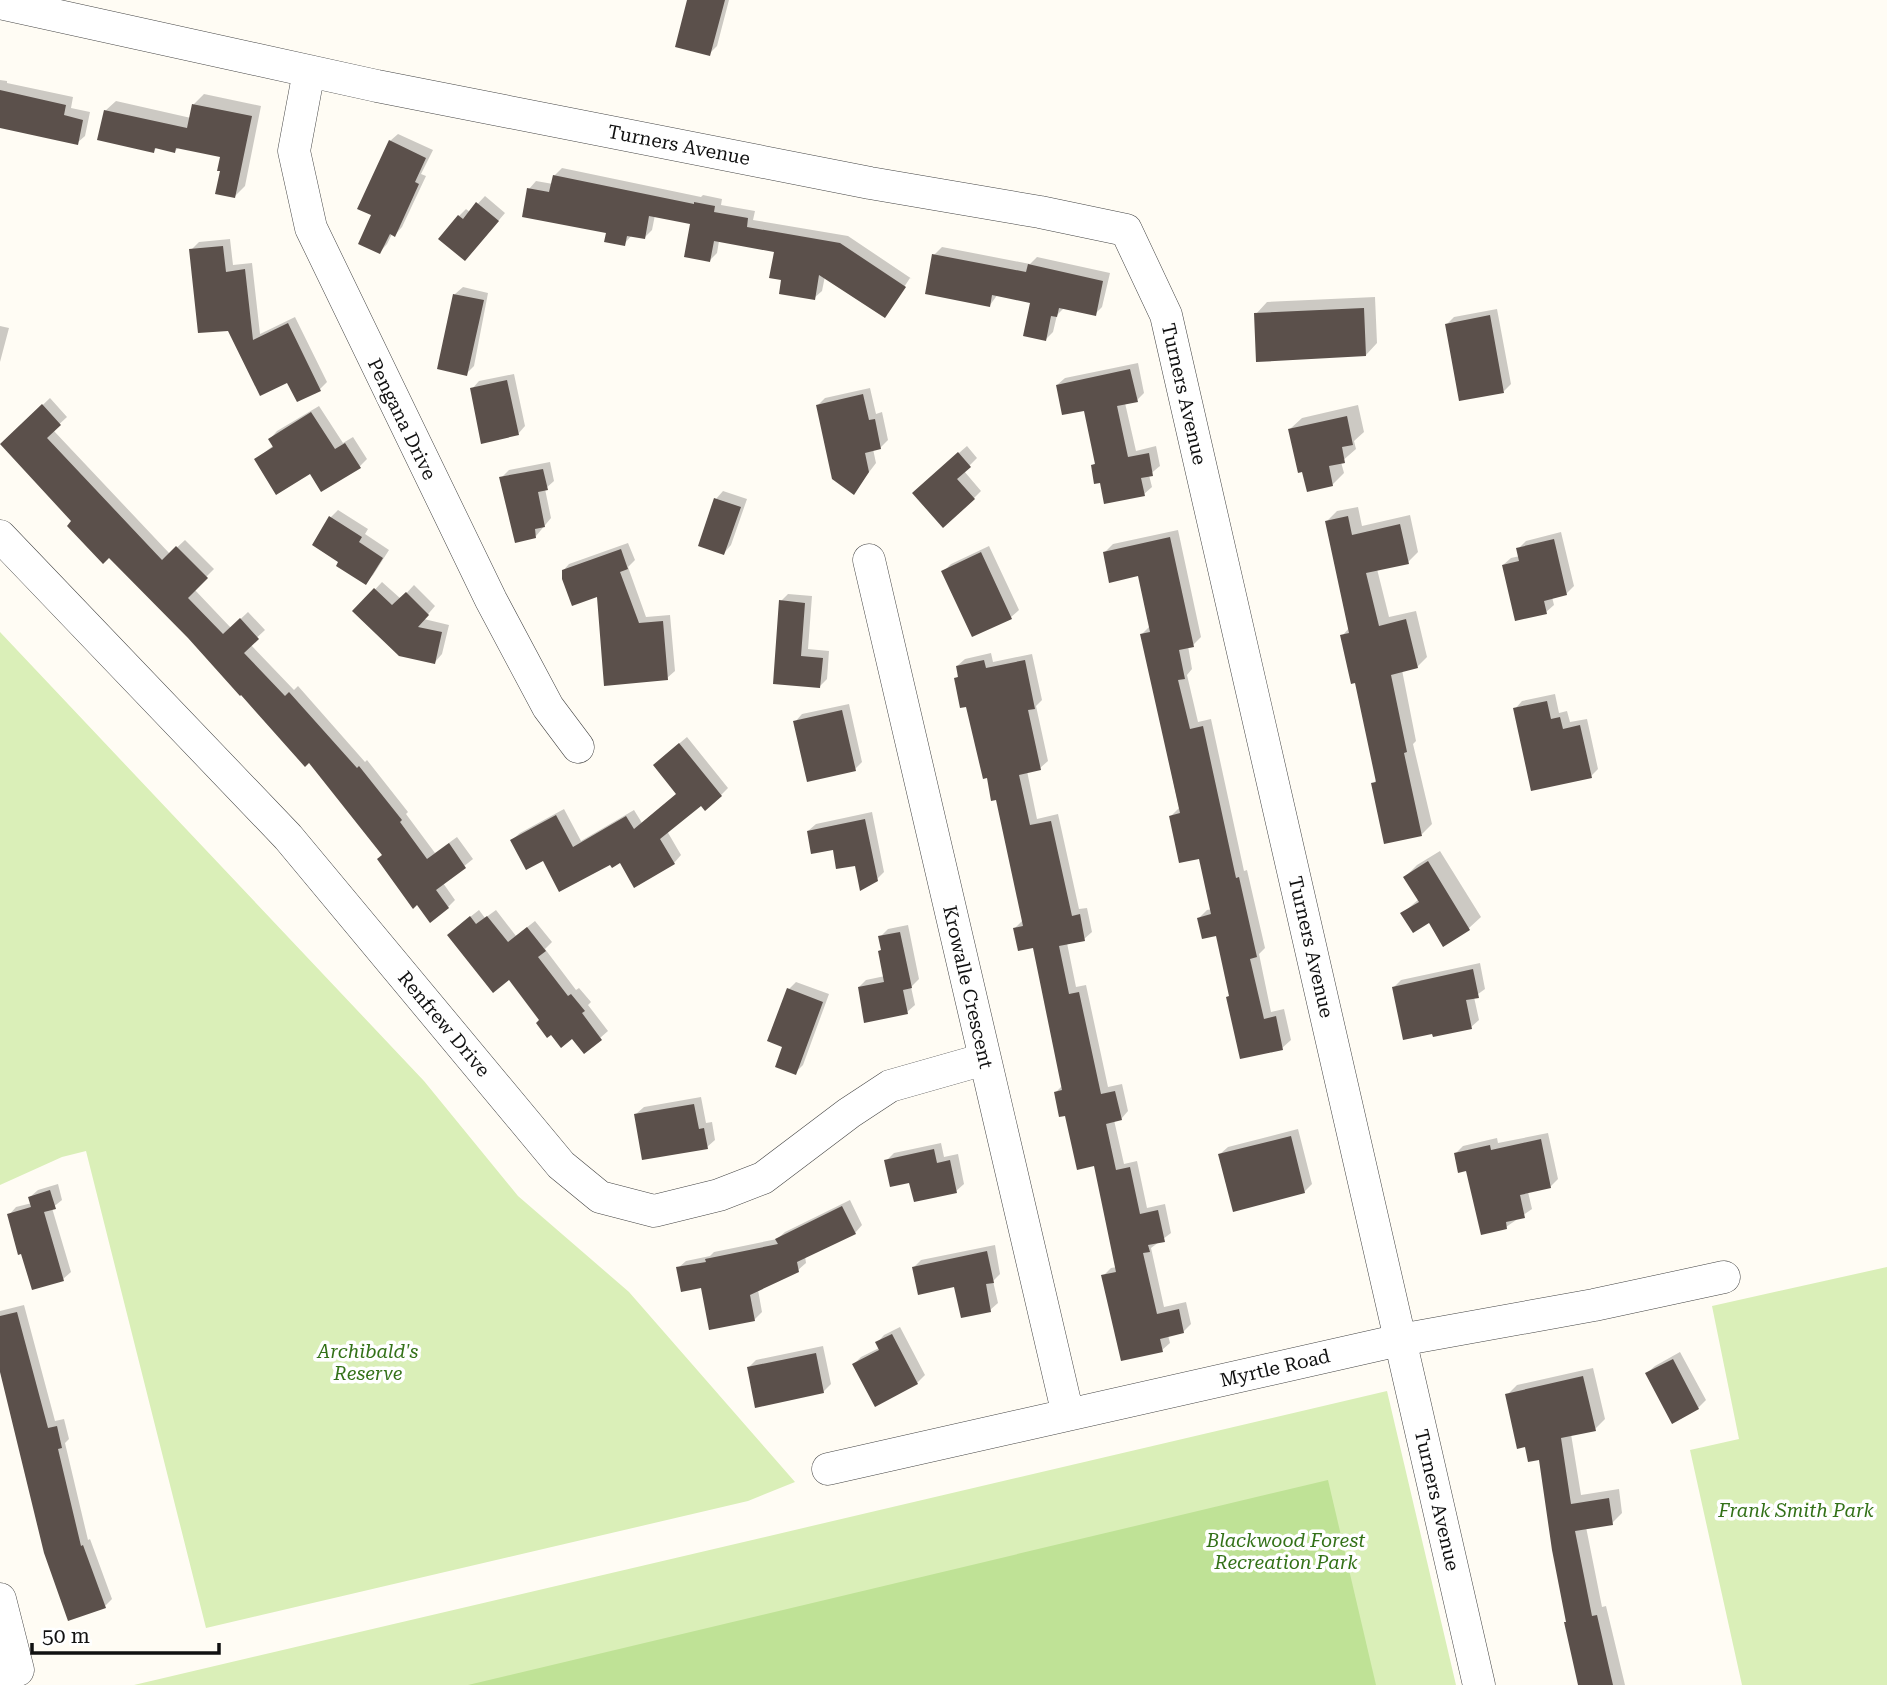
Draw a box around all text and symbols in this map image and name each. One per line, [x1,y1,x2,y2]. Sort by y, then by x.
street label: Turners Avenue [606,120,752,170]
street label: Turners Avenue [1157,321,1211,467]
street label: Pengana Drive [363,355,441,483]
street label: Turners Avenue [1284,874,1338,1020]
street label: Krowalle Crescent [938,903,998,1071]
street label: Renfrew Drive [393,966,495,1082]
park label: Archibald's Reserve [317,1340,419,1385]
street label: Myrtle Road [1218,1344,1332,1392]
street label: Turners Avenue [1410,1427,1464,1573]
park label: Frank Smith Park [1717,1499,1875,1522]
park label: Blackwood Forest Recreation Park [1206,1529,1365,1574]
scale bar [32,1612,219,1656]
text: 50 m [42,1624,90,1648]

